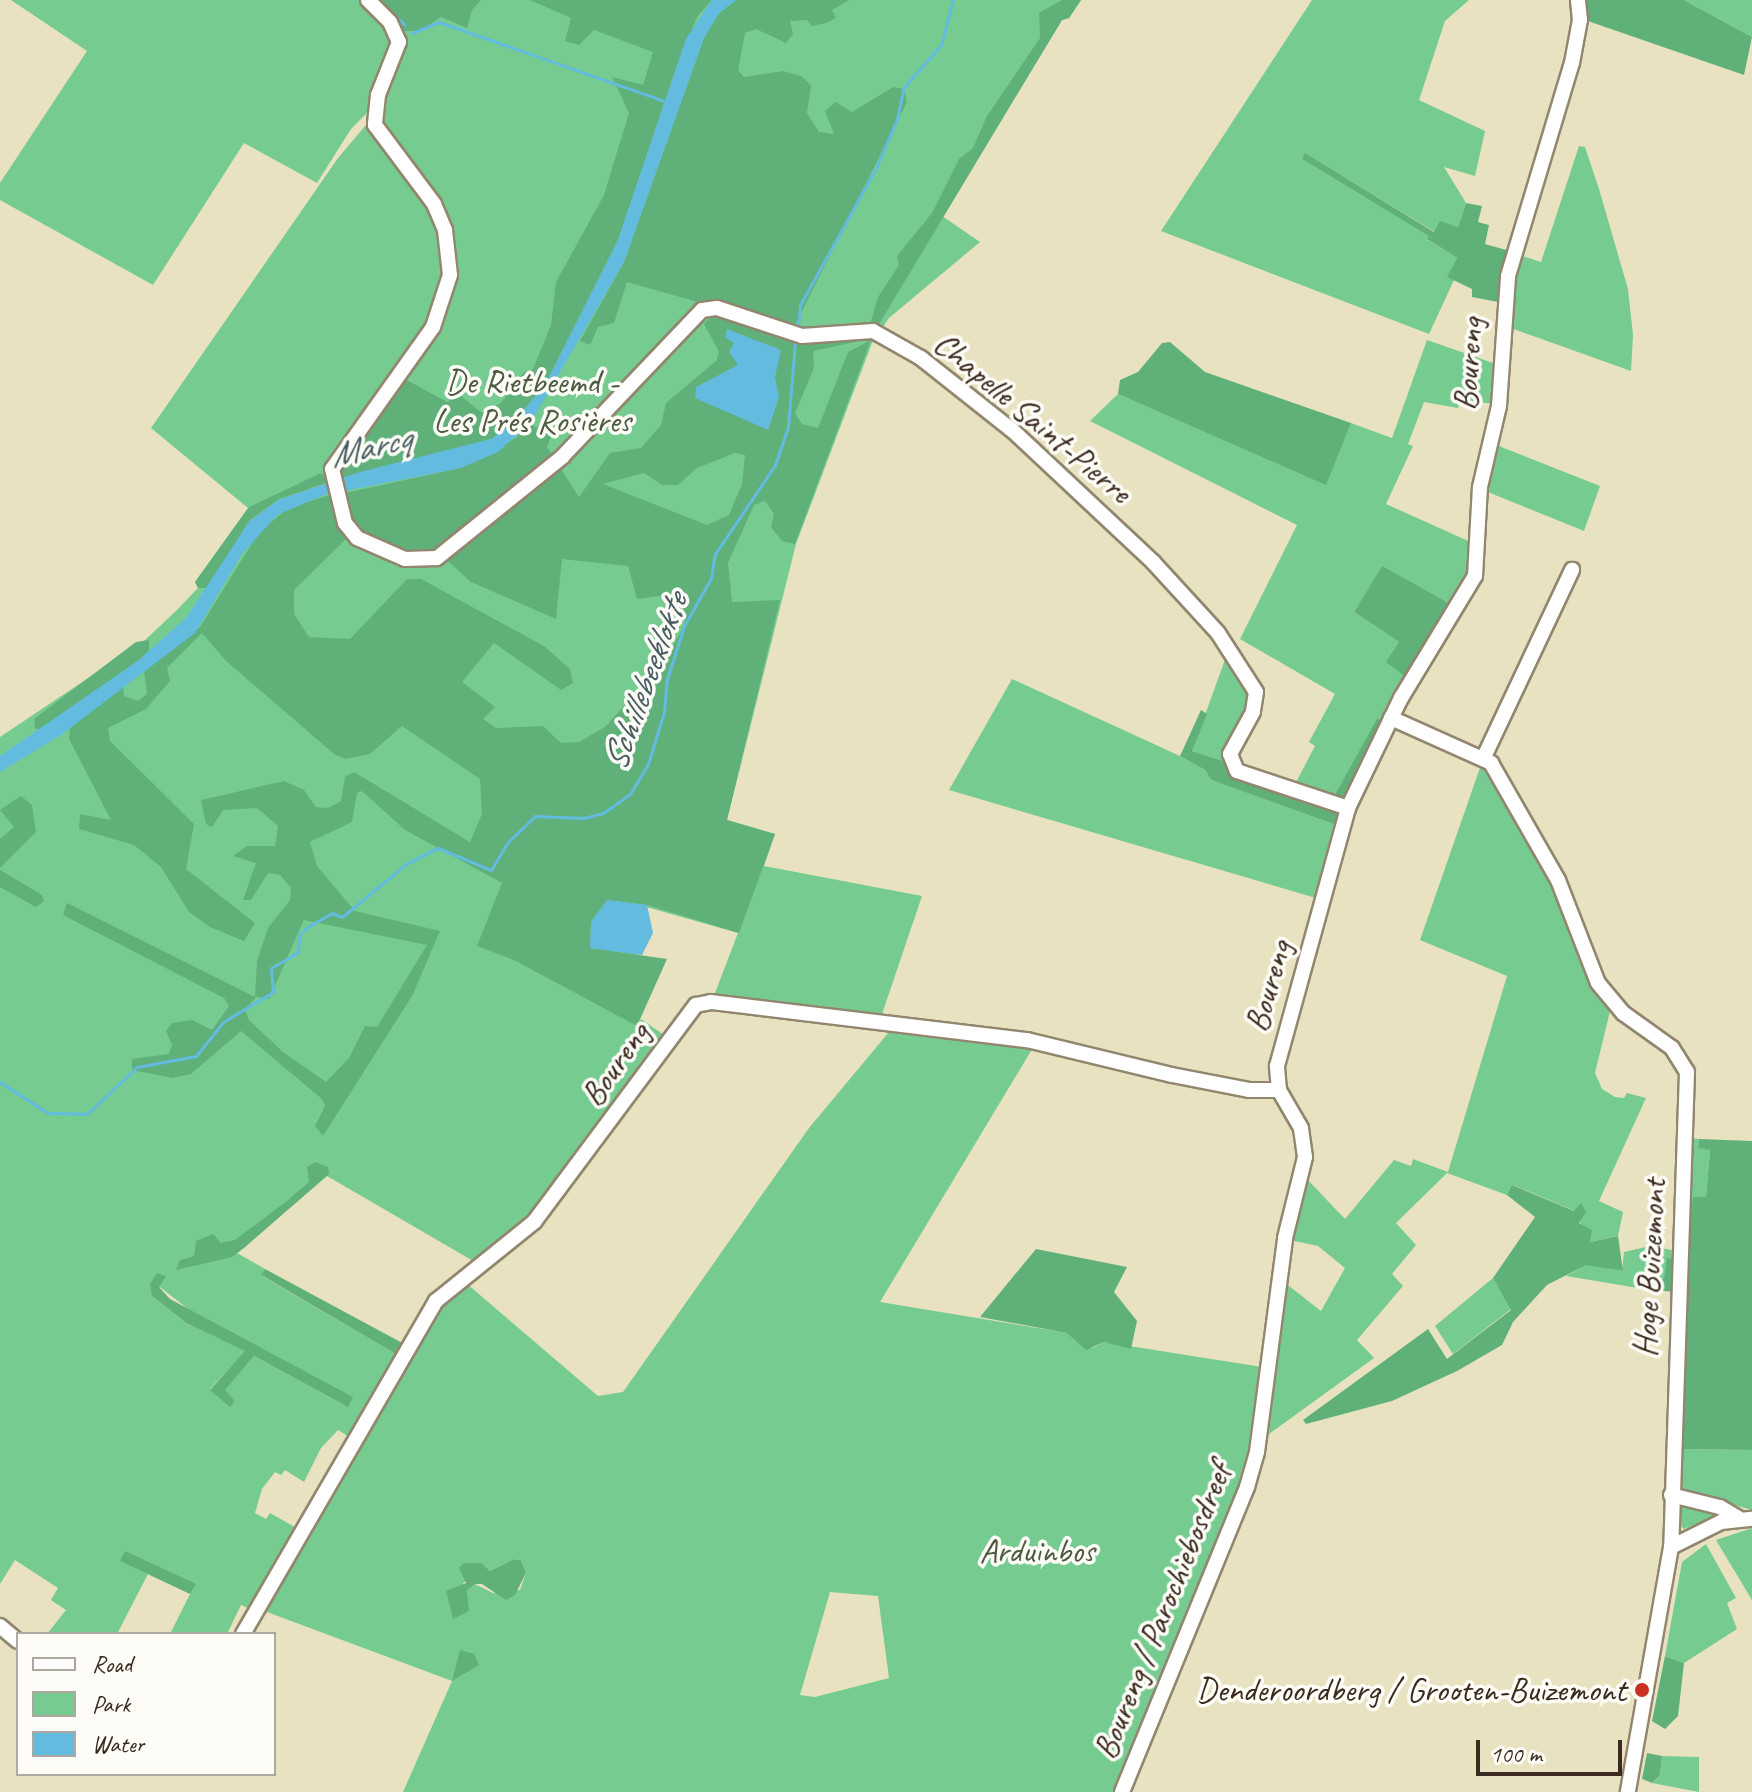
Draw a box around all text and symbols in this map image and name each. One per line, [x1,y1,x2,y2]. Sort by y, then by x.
street label: Boureng [1444,316,1492,412]
street label: Chapelle Saint-Pierre [926,322,1140,512]
park label: De Rietbeemd - Les Prés Rosières [433,361,631,440]
water label: Marcq [326,417,414,477]
water label: Schillebeeklokte [593,588,697,776]
street label: Boureng [1236,936,1300,1036]
street label: Boureng [572,1014,658,1114]
street label: Hoge Buizemont [1624,1177,1674,1359]
street label: Boureng / Parochiebosdreef [1084,1457,1240,1765]
park label: Arduinbos [980,1531,1094,1571]
legend [16,1632,276,1776]
text: Road [92,1649,132,1679]
place label: Denderoordberg / Grooten-Buizemont [1196,1670,1626,1710]
marker: Denderoordberg / Grooten-Buizemont [1633,1681,1651,1699]
text: Park [92,1689,130,1719]
scale bar [1480,1724,1626,1774]
text: Water [92,1729,144,1759]
text: 100 m [1490,1739,1542,1769]

